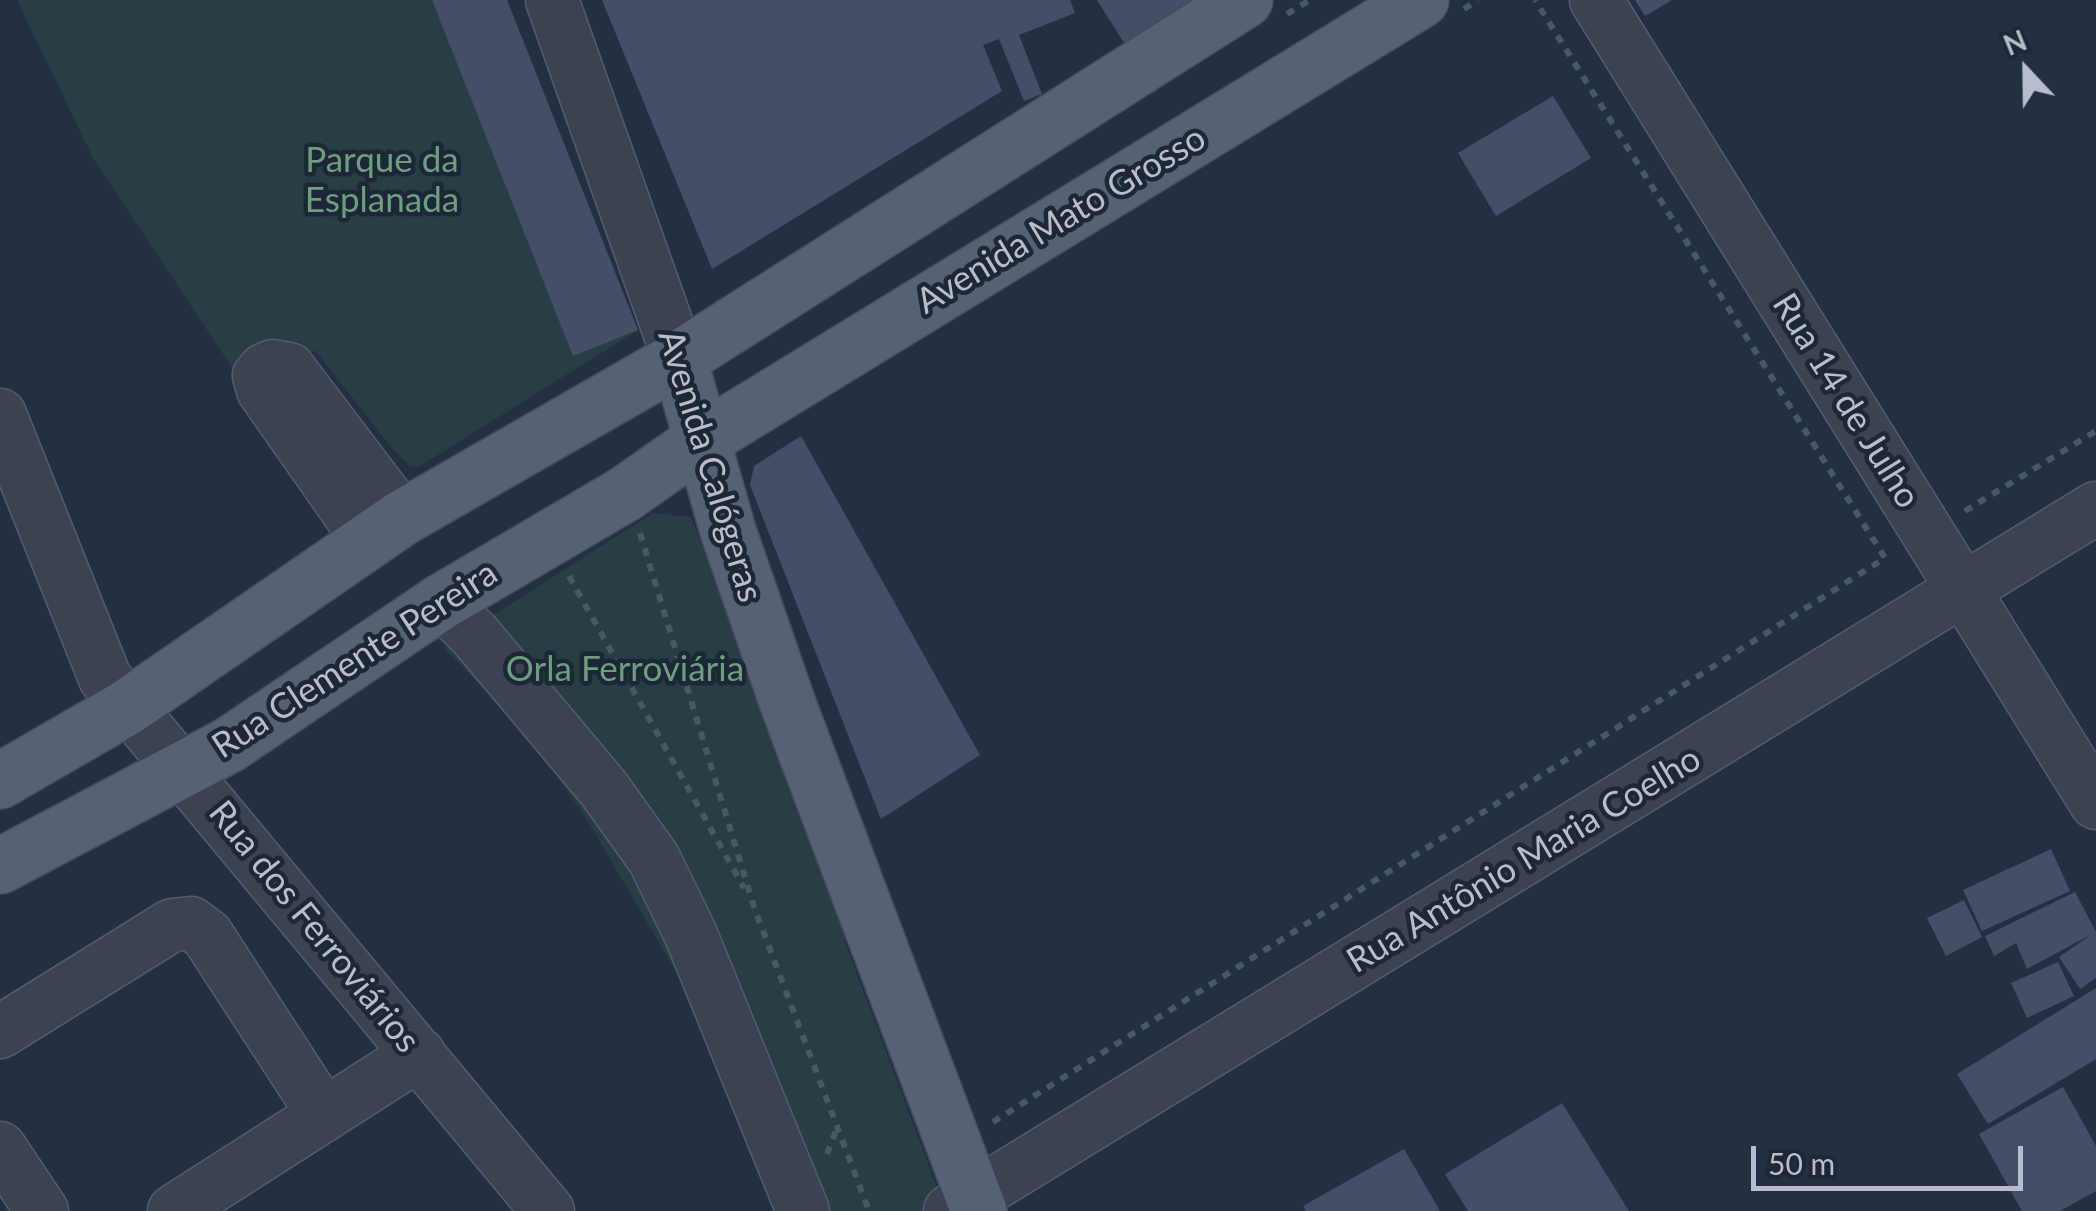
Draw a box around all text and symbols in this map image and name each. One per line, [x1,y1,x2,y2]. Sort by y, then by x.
north arrow [1976,20,2076,120]
text: N [1998,22,2031,62]
street label: Avenida Mato Grosso [909,117,1213,323]
park label: Parque da Esplanada [305,140,459,222]
street label: Rua 14 de Julho [1763,286,1929,516]
street label: Avenida Calógeras [649,325,771,607]
street label: Rua Clemente Pereira [205,552,505,768]
park label: Orla Ferroviária [506,649,744,691]
street label: Rua Antônio Maria Coelho [1340,738,1708,982]
street label: Rua dos Ferroviários [200,793,428,1061]
scale bar [1756,1126,2028,1188]
text: 50 m [1768,1145,1835,1181]

